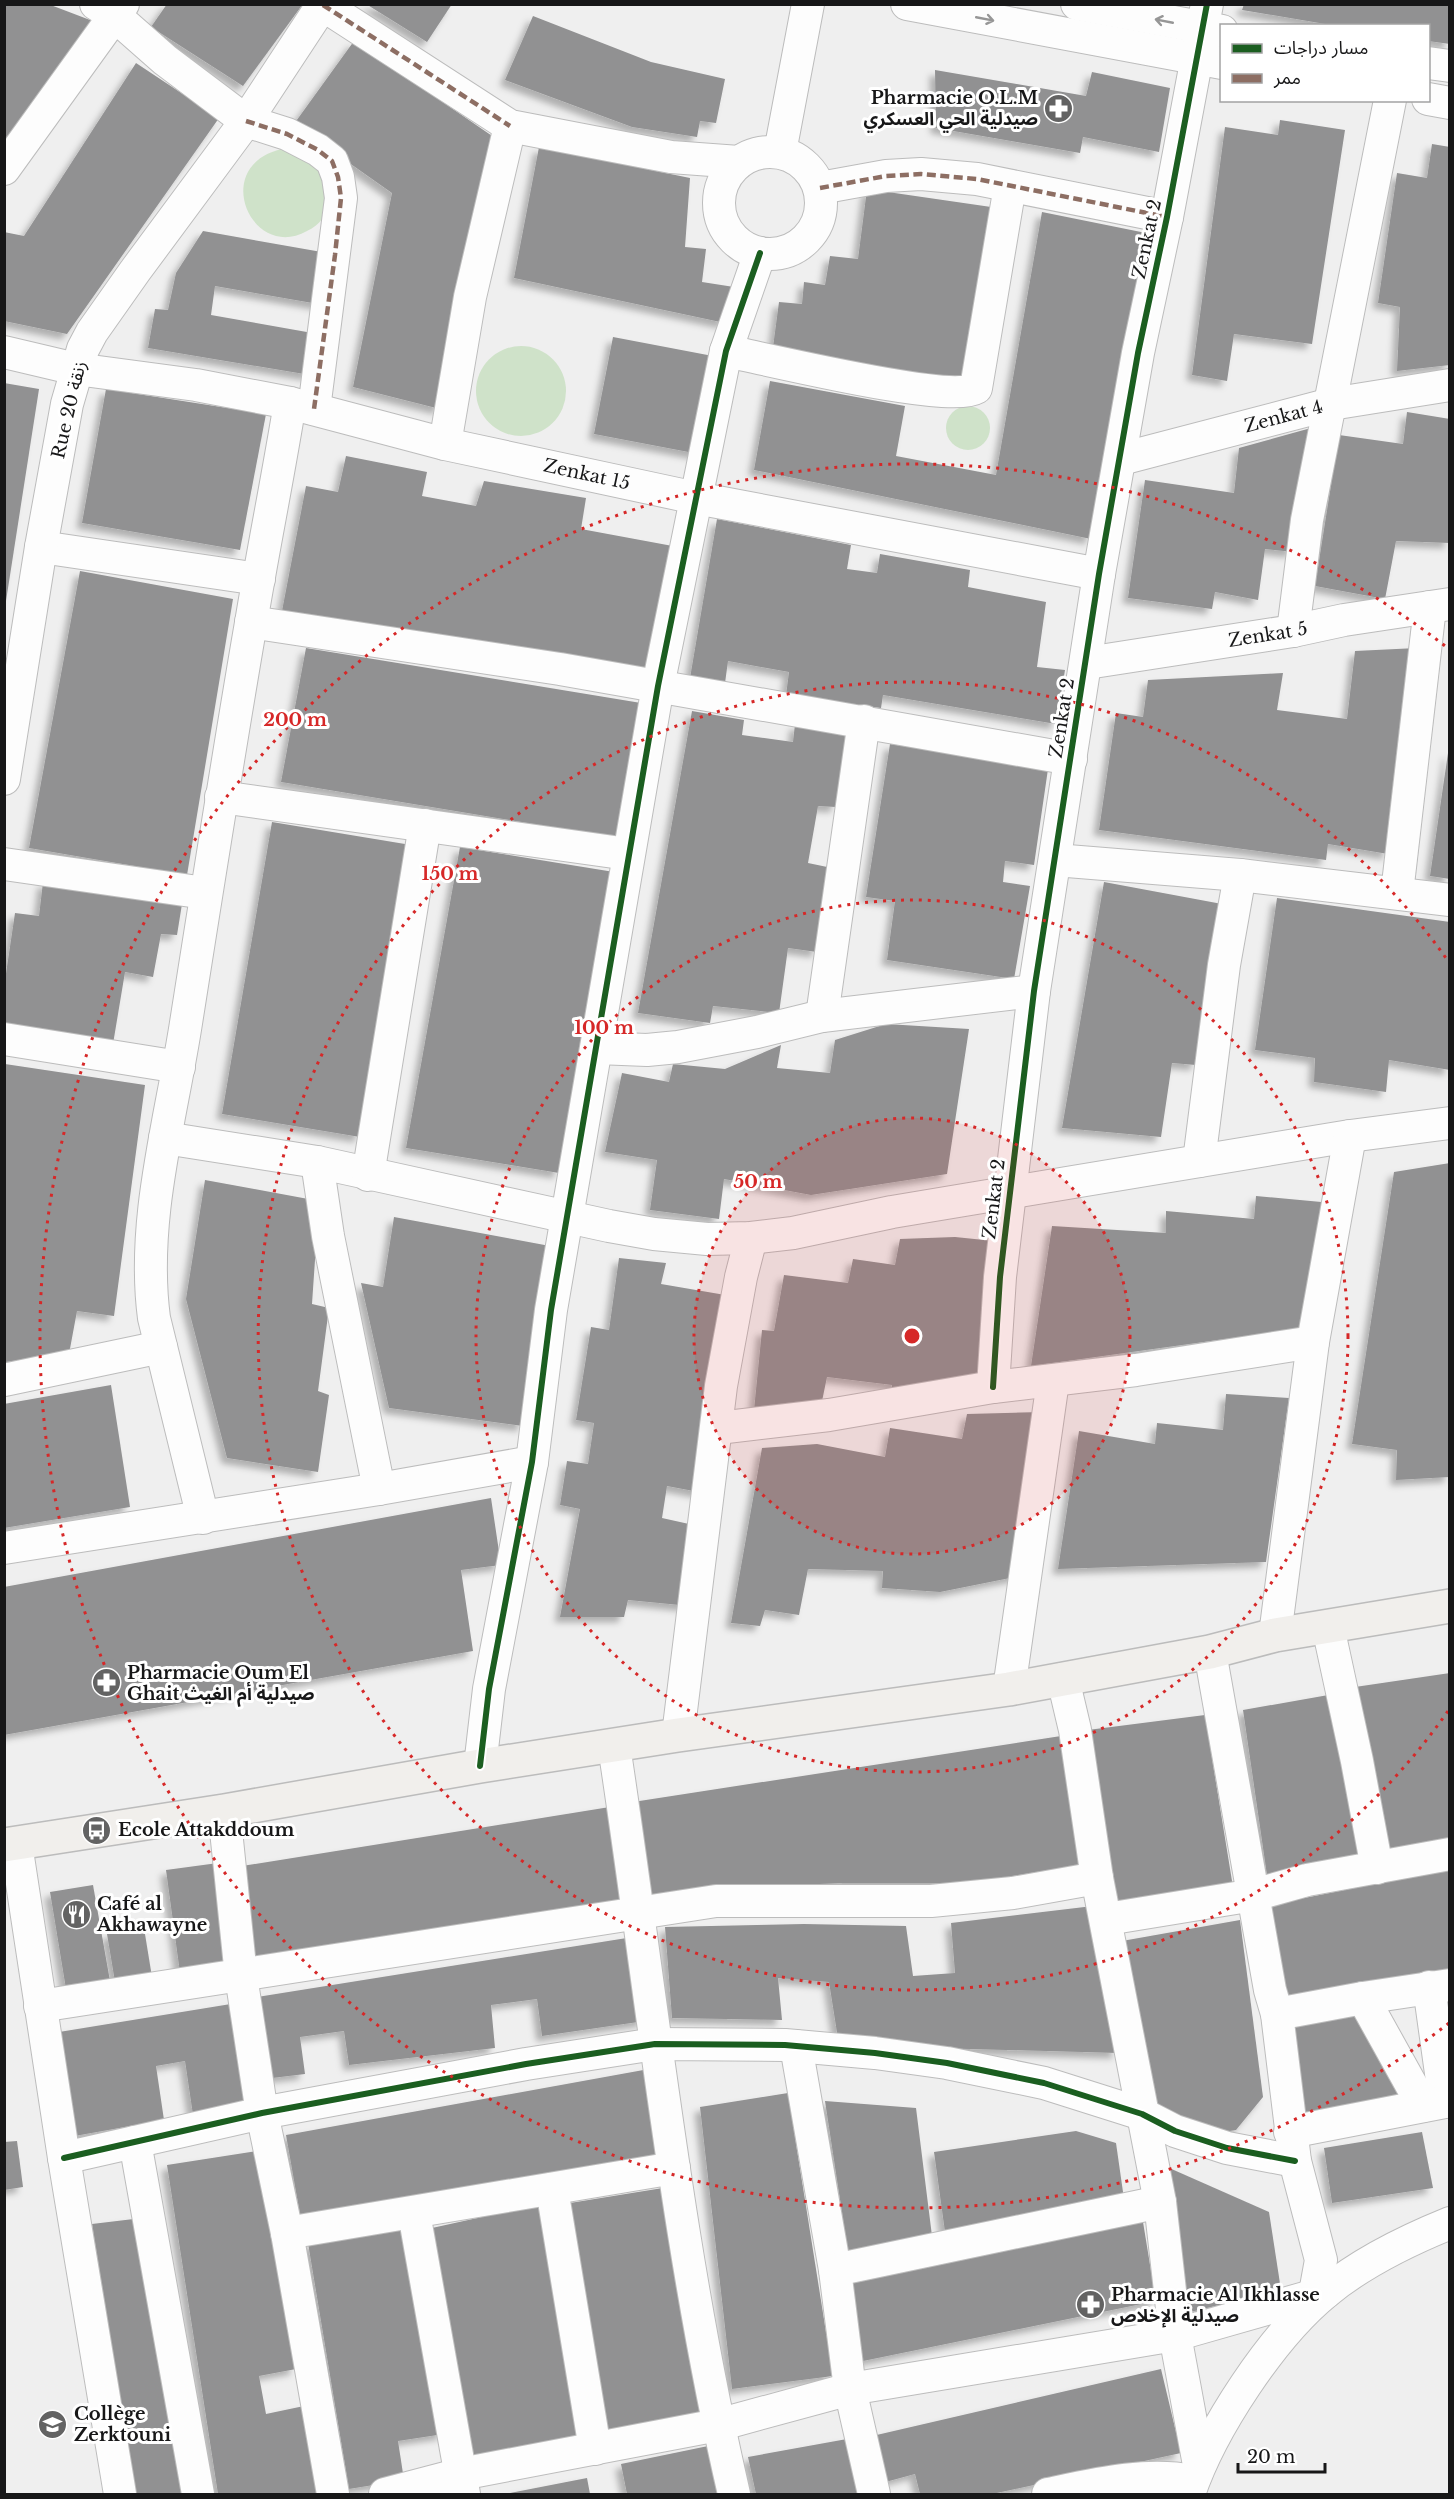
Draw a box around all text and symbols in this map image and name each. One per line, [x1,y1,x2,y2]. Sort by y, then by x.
one-way arrow [975,14,994,25]
one-way arrow [1155,15,1174,26]
legend [1220,24,1430,102]
text: مسار دراجات [1274,37,1369,59]
text: ممر [1273,67,1301,89]
place label: Pharmacie O.L.M صيدلية الحي العسكري [864,87,1038,133]
pharmacy icon: Pharmacie O.L.M صيدلية الحي العسكري [1043,92,1075,124]
street label: Zenkat 2 [1128,197,1166,281]
street label: Rue 20 زنقة [47,359,91,461]
street label: Zenkat 4 [1242,396,1325,437]
street label: Zenkat 15 [541,454,632,494]
street label: Zenkat 5 [1227,617,1309,652]
street label: Zenkat 2 [1045,676,1079,760]
text: 200 m [263,709,327,731]
text: 150 m [422,863,479,885]
text: 100 m [574,1017,634,1039]
street label: Zenkat 2 [978,1158,1010,1240]
text: 50 m [734,1171,783,1193]
centre of rings [902,1326,922,1346]
place label: Pharmacie Oum El Ghait صيدلية أم الغيث [127,1662,314,1707]
pharmacy icon: Pharmacie Oum El Ghait صيدلية أم الغيث [90,1667,122,1699]
bus stop icon: Ecole Attakddoum [81,1814,113,1846]
place label: Ecole Attakddoum [118,1819,294,1841]
place label: Café al Akhawayne [96,1893,207,1936]
restaurant icon: Café al Akhawayne [60,1898,92,1930]
place label: Pharmacie Al Ikhlasse صيدلية الإخلاص [1111,2284,1320,2328]
pharmacy icon: Pharmacie Al Ikhlasse صيدلية الإخلاص [1074,2289,1106,2321]
place label: Collège Zerktouni [74,2403,171,2446]
school or university icon: Collège Zerktouni [37,2408,69,2440]
scale bar [1238,2436,1325,2474]
text: 20 m [1247,2446,1295,2468]

